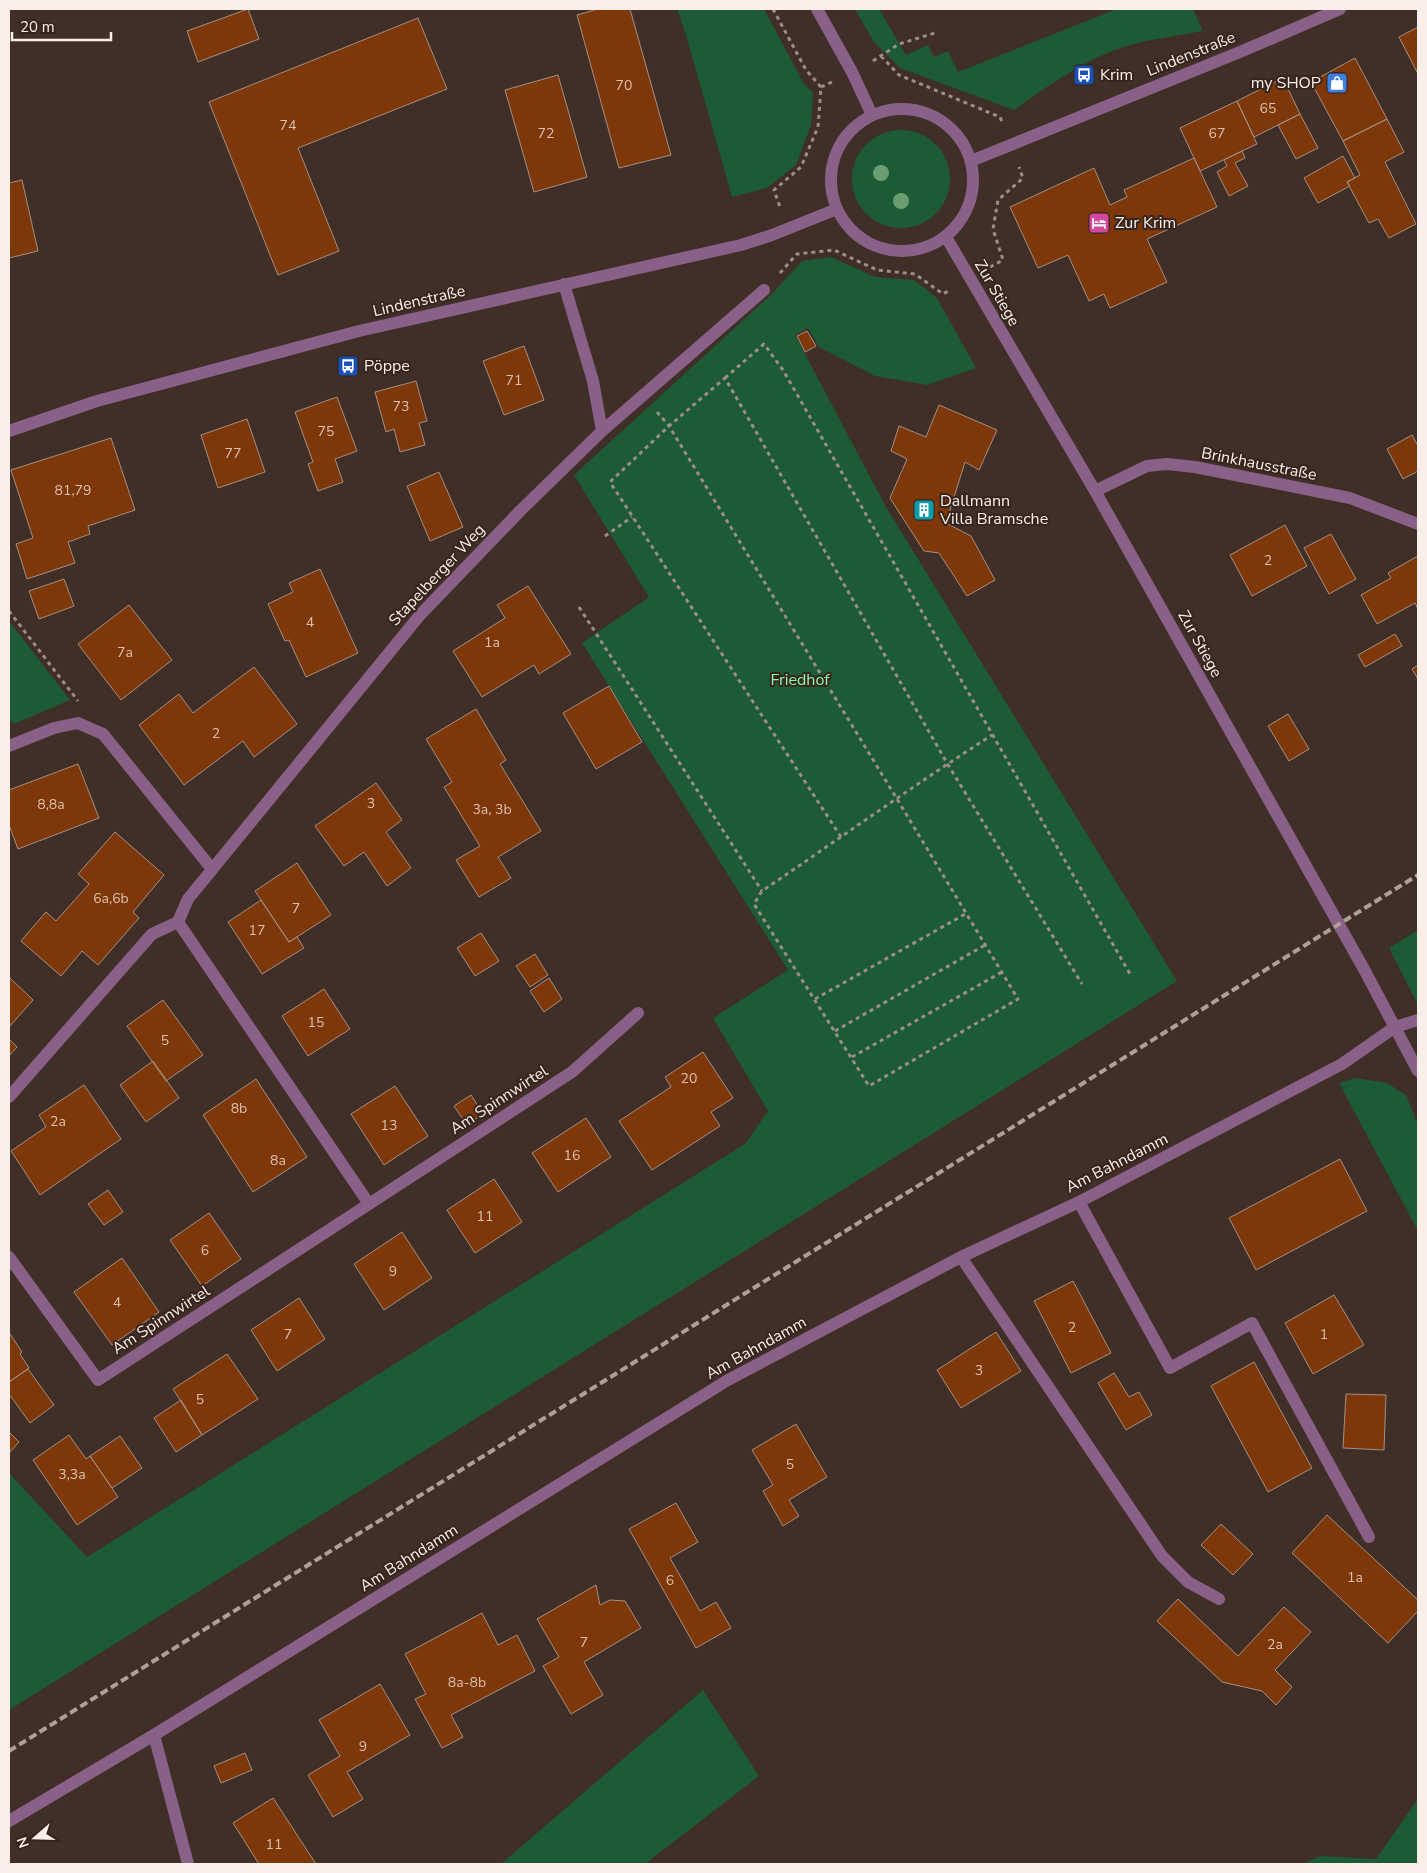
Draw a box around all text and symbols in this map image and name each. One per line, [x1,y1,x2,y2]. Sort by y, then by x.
scale bar [12,10,111,42]
text: 20 m [20,17,55,37]
street label: Lindenstraße [1143,26,1239,82]
bus stop icon: Krim [1072,63,1096,87]
place label: Krim [1100,64,1133,86]
shop icon: my SHOP [1325,71,1349,95]
place label: my SHOP [1251,72,1321,94]
house number: 70 [616,76,632,95]
house number: 65 [1260,99,1276,118]
house number: 74 [280,116,296,135]
house number: 72 [538,124,554,143]
house number: 67 [1209,124,1225,143]
hotel icon: Zur Krim [1087,211,1111,235]
place label: Zur Krim [1115,212,1176,234]
street label: Zur Stiege [969,256,1025,330]
street label: Lindenstraße [371,280,467,322]
bus stop icon: Pöppe [336,354,360,378]
place label: Pöppe [364,355,410,377]
house number: 71 [506,371,522,390]
house number: 73 [393,397,409,416]
house number: 75 [318,422,334,441]
street label: Brinkhausstraße [1199,442,1319,486]
house number: 77 [225,444,241,463]
house number: 81,79 [55,481,91,500]
place label: Dallmann Villa Bramsche [939,490,1048,530]
building icon: Dallmann Villa Bramsche [912,498,936,522]
street label: Stapelberger Weg [384,519,490,631]
house number: 2 [1264,551,1272,570]
street label: Zur Stiege [1173,606,1227,682]
house number: 4 [306,613,314,632]
house number: 1a [484,633,500,652]
house number: 7a [117,643,133,662]
park label: Friedhof [770,669,830,691]
house number: 2 [212,724,220,743]
house number: 3 [367,794,375,813]
house number: 8,8a [37,795,65,814]
house number: 3a, 3b [472,800,512,819]
house number: 6a,6b [93,889,129,908]
house number: 7 [292,899,300,918]
house number: 17 [249,921,265,940]
house number: 15 [308,1013,324,1032]
house number: 5 [161,1031,169,1050]
street label: Am Spinnwirtel [446,1060,552,1140]
house number: 20 [681,1069,697,1088]
house number: 8b [231,1099,247,1118]
house number: 2a [50,1112,66,1131]
house number: 13 [381,1116,397,1135]
street label: Am Bahndamm [1062,1128,1172,1198]
house number: 16 [564,1146,580,1165]
house number: 8a [270,1151,286,1170]
house number: 11 [477,1207,493,1226]
house number: 6 [201,1241,209,1260]
house number: 9 [389,1262,397,1281]
street label: Am Spinnwirtel [108,1280,214,1360]
house number: 4 [113,1293,121,1312]
street label: Am Bahndamm [702,1311,810,1385]
house number: 2 [1068,1318,1076,1337]
house number: 7 [284,1325,292,1344]
house number: 1 [1320,1325,1328,1344]
house number: 3 [975,1361,983,1380]
house number: 5 [196,1390,204,1409]
house number: 5 [786,1455,794,1474]
house number: 3,3a [58,1465,86,1484]
street label: Am Bahndamm [356,1519,462,1597]
house number: 1a [1347,1568,1363,1587]
house number: 6 [666,1571,674,1590]
house number: 7 [580,1633,588,1652]
house number: 2a [1267,1635,1283,1654]
house number: 8a-8b [448,1673,486,1692]
house number: 9 [359,1737,367,1756]
north arrow [10,1813,60,1863]
text: N [13,1834,34,1850]
house number: 11 [266,1835,282,1854]

